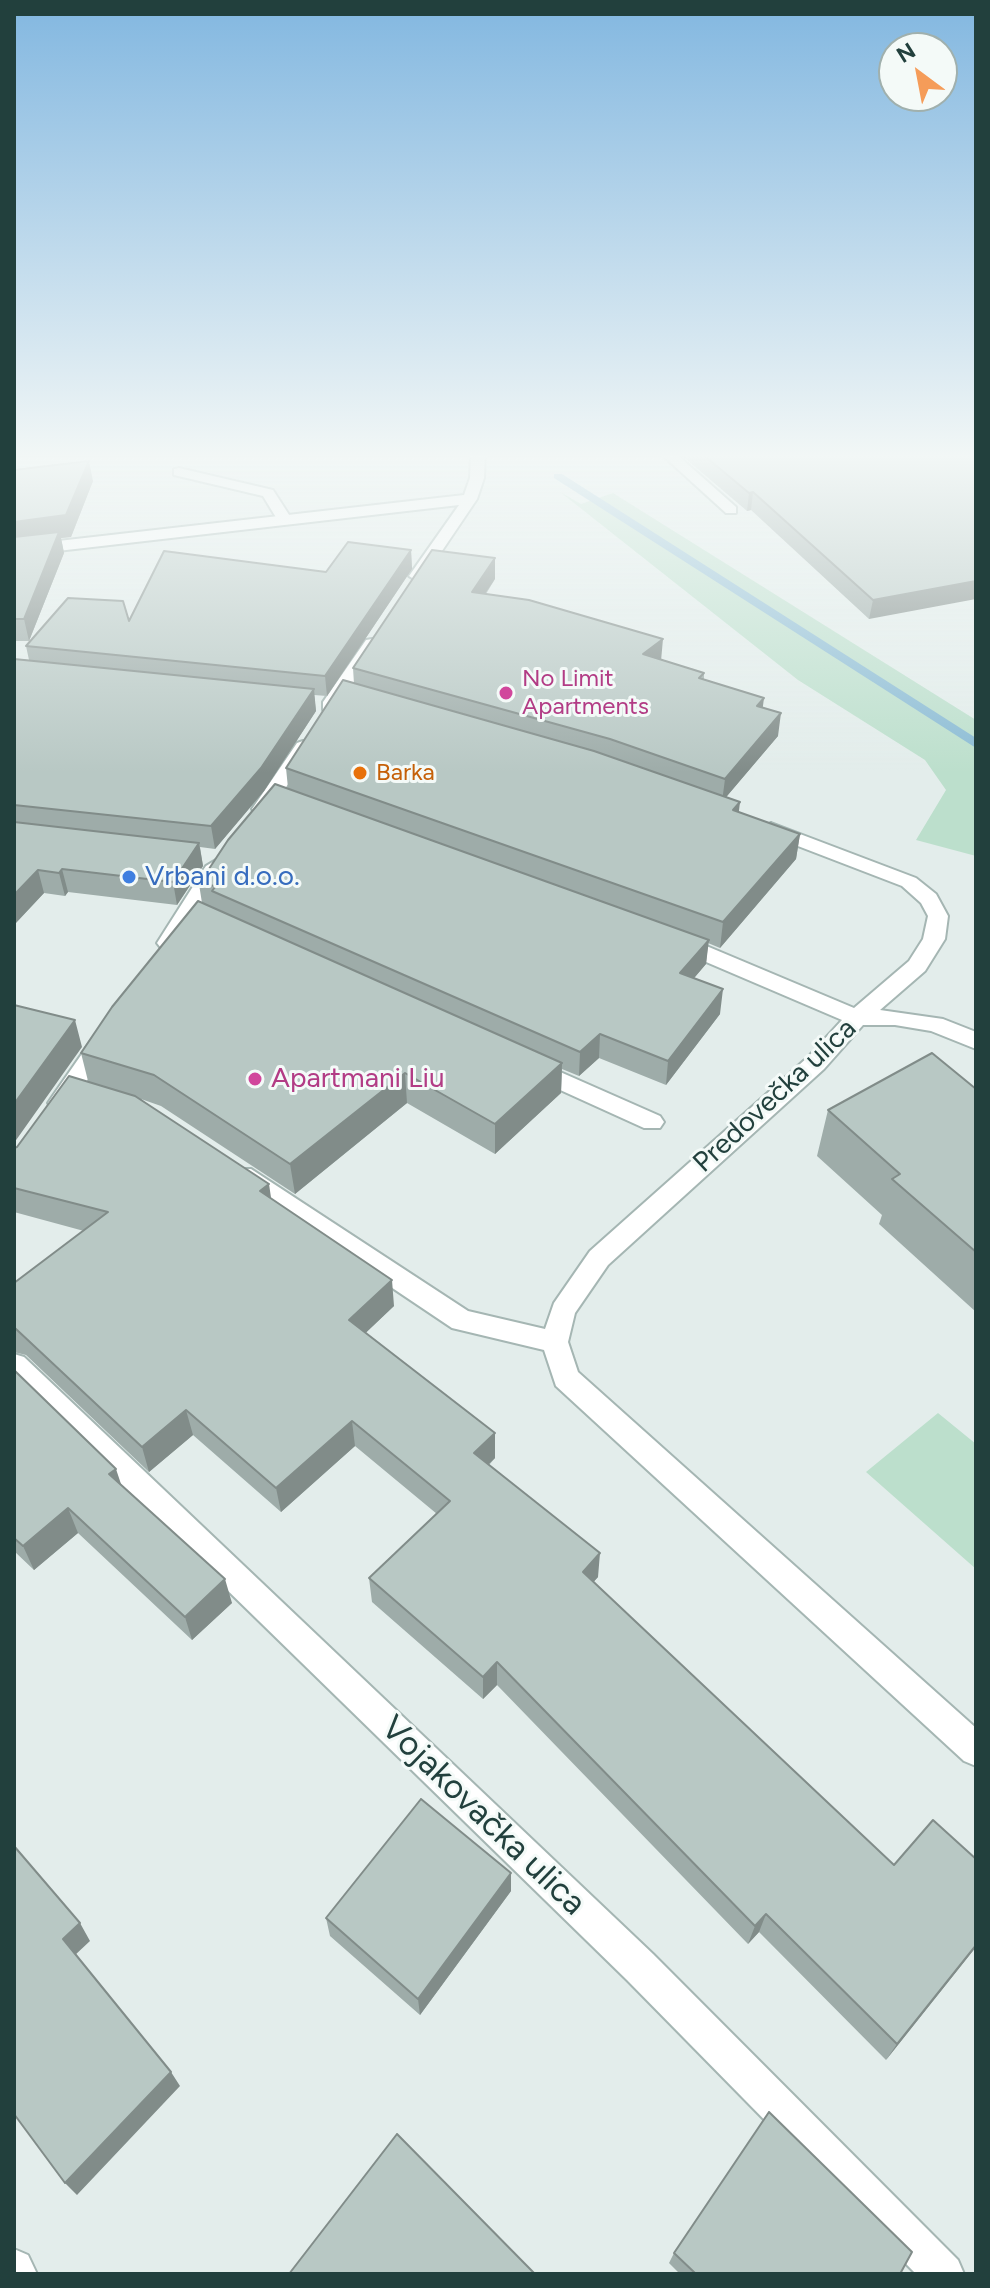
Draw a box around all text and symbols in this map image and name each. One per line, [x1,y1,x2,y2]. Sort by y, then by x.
north arrow [878,32,958,112]
text: N [892,37,920,69]
place label: No Limit Apartments [522,665,649,721]
marker: No Limit Apartments [497,684,515,702]
place label: Barka [376,759,435,787]
marker: Barka [351,764,369,782]
place label: Vrbani d.o.o. [145,860,300,894]
marker: Vrbani d.o.o. [120,868,138,886]
street label: Predovečka ulica [687,1012,863,1180]
place label: Apartmani Liu [271,1062,445,1096]
marker: Apartmani Liu [246,1070,264,1088]
street label: Vojakovačka ulica [372,1708,594,1924]

